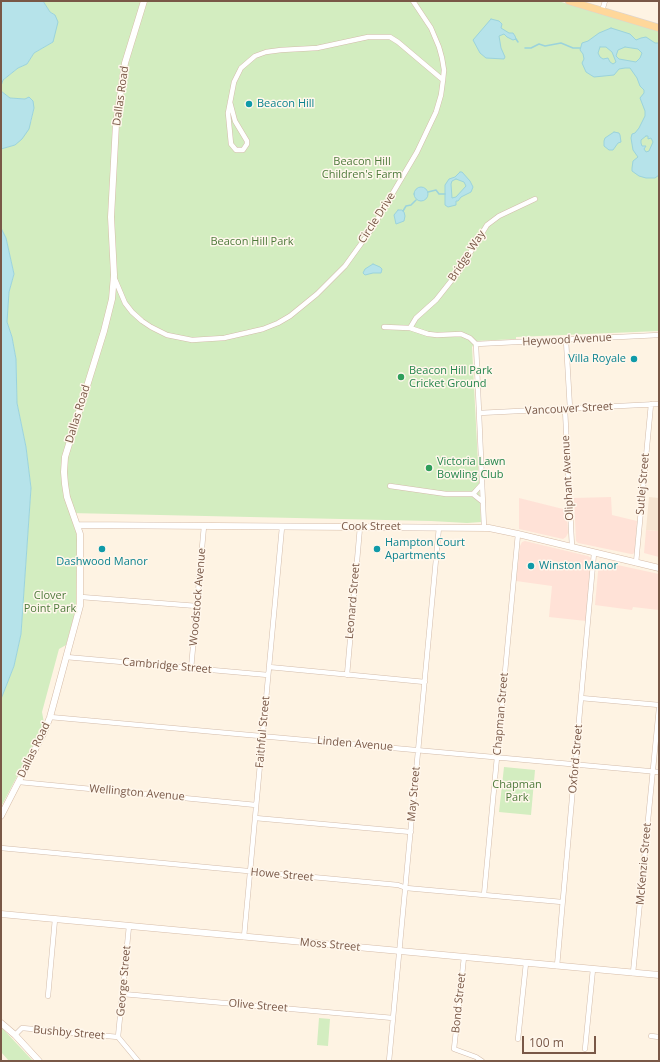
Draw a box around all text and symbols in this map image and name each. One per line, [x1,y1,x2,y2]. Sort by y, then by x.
street label: Dallas Road [110,65,132,127]
place label: Beacon Hill [257,97,314,111]
marker: Beacon Hill [244,99,254,109]
park label: Beacon Hill Children's Farm [322,155,402,181]
street label: Circle Drive [356,190,398,246]
street label: Bridge Way [446,228,488,284]
park label: Beacon Hill Park [210,235,294,249]
street label: Heywood Avenue [522,331,612,349]
place label: Villa Royale [568,352,626,366]
marker: Villa Royale [629,354,639,364]
place label: Beacon Hill Park Cricket Ground [409,364,492,390]
marker: Beacon Hill Park Cricket Ground [396,372,406,382]
street label: Dallas Road [63,383,93,445]
street label: Vancouver Street [525,400,613,418]
street label: Oliphant Avenue [559,435,577,521]
street label: Sutlej Street [634,453,652,515]
place label: Victoria Lawn Bowling Club [437,455,506,481]
marker: Victoria Lawn Bowling Club [424,463,434,473]
street label: Cook Street [341,520,401,534]
place label: Hampton Court Apartments [385,536,465,562]
marker: Dashwood Manor [97,544,107,554]
marker: Hampton Court Apartments [372,544,382,554]
street label: Woodstock Avenue [187,548,209,646]
place label: Dashwood Manor [56,555,148,569]
place label: Winston Manor [539,559,618,573]
marker: Winston Manor [526,561,536,571]
street label: Leonard Street [343,562,363,640]
park label: Clover Point Park [24,589,76,615]
street label: Cambridge Street [122,656,212,676]
street label: Chapman Street [491,672,511,756]
street label: Faithful Street [253,696,273,768]
street label: Dallas Road [15,720,53,780]
street label: Oxford Street [566,724,586,794]
street label: Linden Avenue [317,734,393,754]
street label: May Street [405,766,423,822]
park label: Chapman Park [492,778,542,804]
street label: Wellington Avenue [89,782,185,804]
street label: McKenzie Street [634,822,654,906]
street label: Howe Street [250,866,314,884]
street label: Moss Street [299,936,361,954]
street label: George Street [114,945,134,1017]
street label: Bond Street [449,972,469,1034]
street label: Olive Street [228,997,288,1015]
street label: Bushby Street [33,1023,105,1043]
scale bar [524,1028,598,1054]
text: 100 m [529,1034,564,1051]

